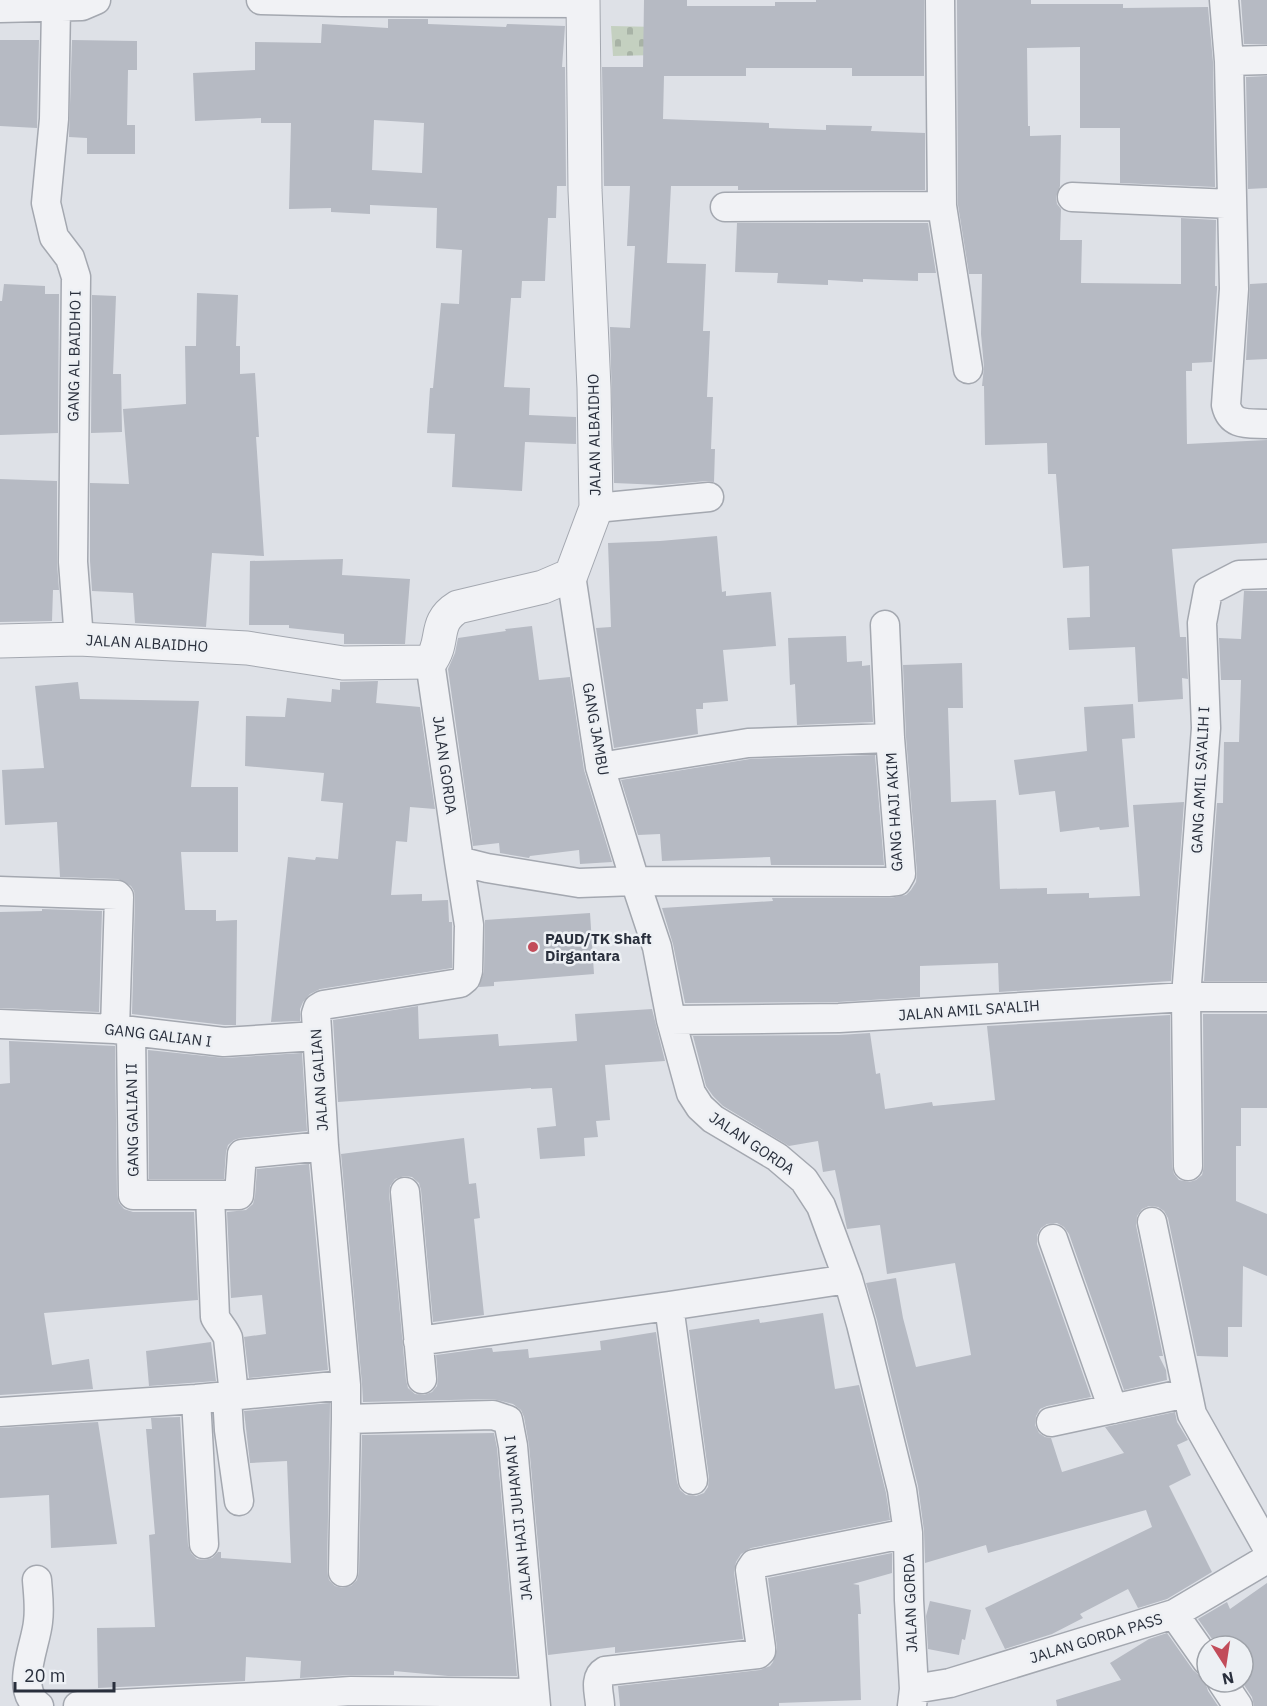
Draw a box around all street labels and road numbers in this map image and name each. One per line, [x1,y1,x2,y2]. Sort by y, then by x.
street label: GANG AL BAIDHO I [63,290,85,422]
street label: JALAN ALBAIDHO [583,374,605,496]
street label: JALAN ALBAIDHO [85,630,209,656]
street label: GANG JAMBU [578,681,614,777]
street label: GANG AMIL SA'ALIH I [1187,706,1213,854]
street label: JALAN GORDA [429,715,461,816]
street label: GANG HAJI AKIM [881,752,907,872]
street label: JALAN AMIL SA'ALIH [898,996,1040,1024]
street label: GANG GALIAN I [103,1019,213,1051]
street label: JALAN GALIAN [306,1028,332,1132]
street label: GANG GALIAN II [122,1063,142,1177]
street label: JALAN GORDA [706,1107,799,1179]
street label: JALAN HAJI JUHAMAN I [500,1434,536,1602]
street label: JALAN GORDA [899,1553,921,1653]
street label: JALAN GORDA PASS [1027,1609,1165,1667]

